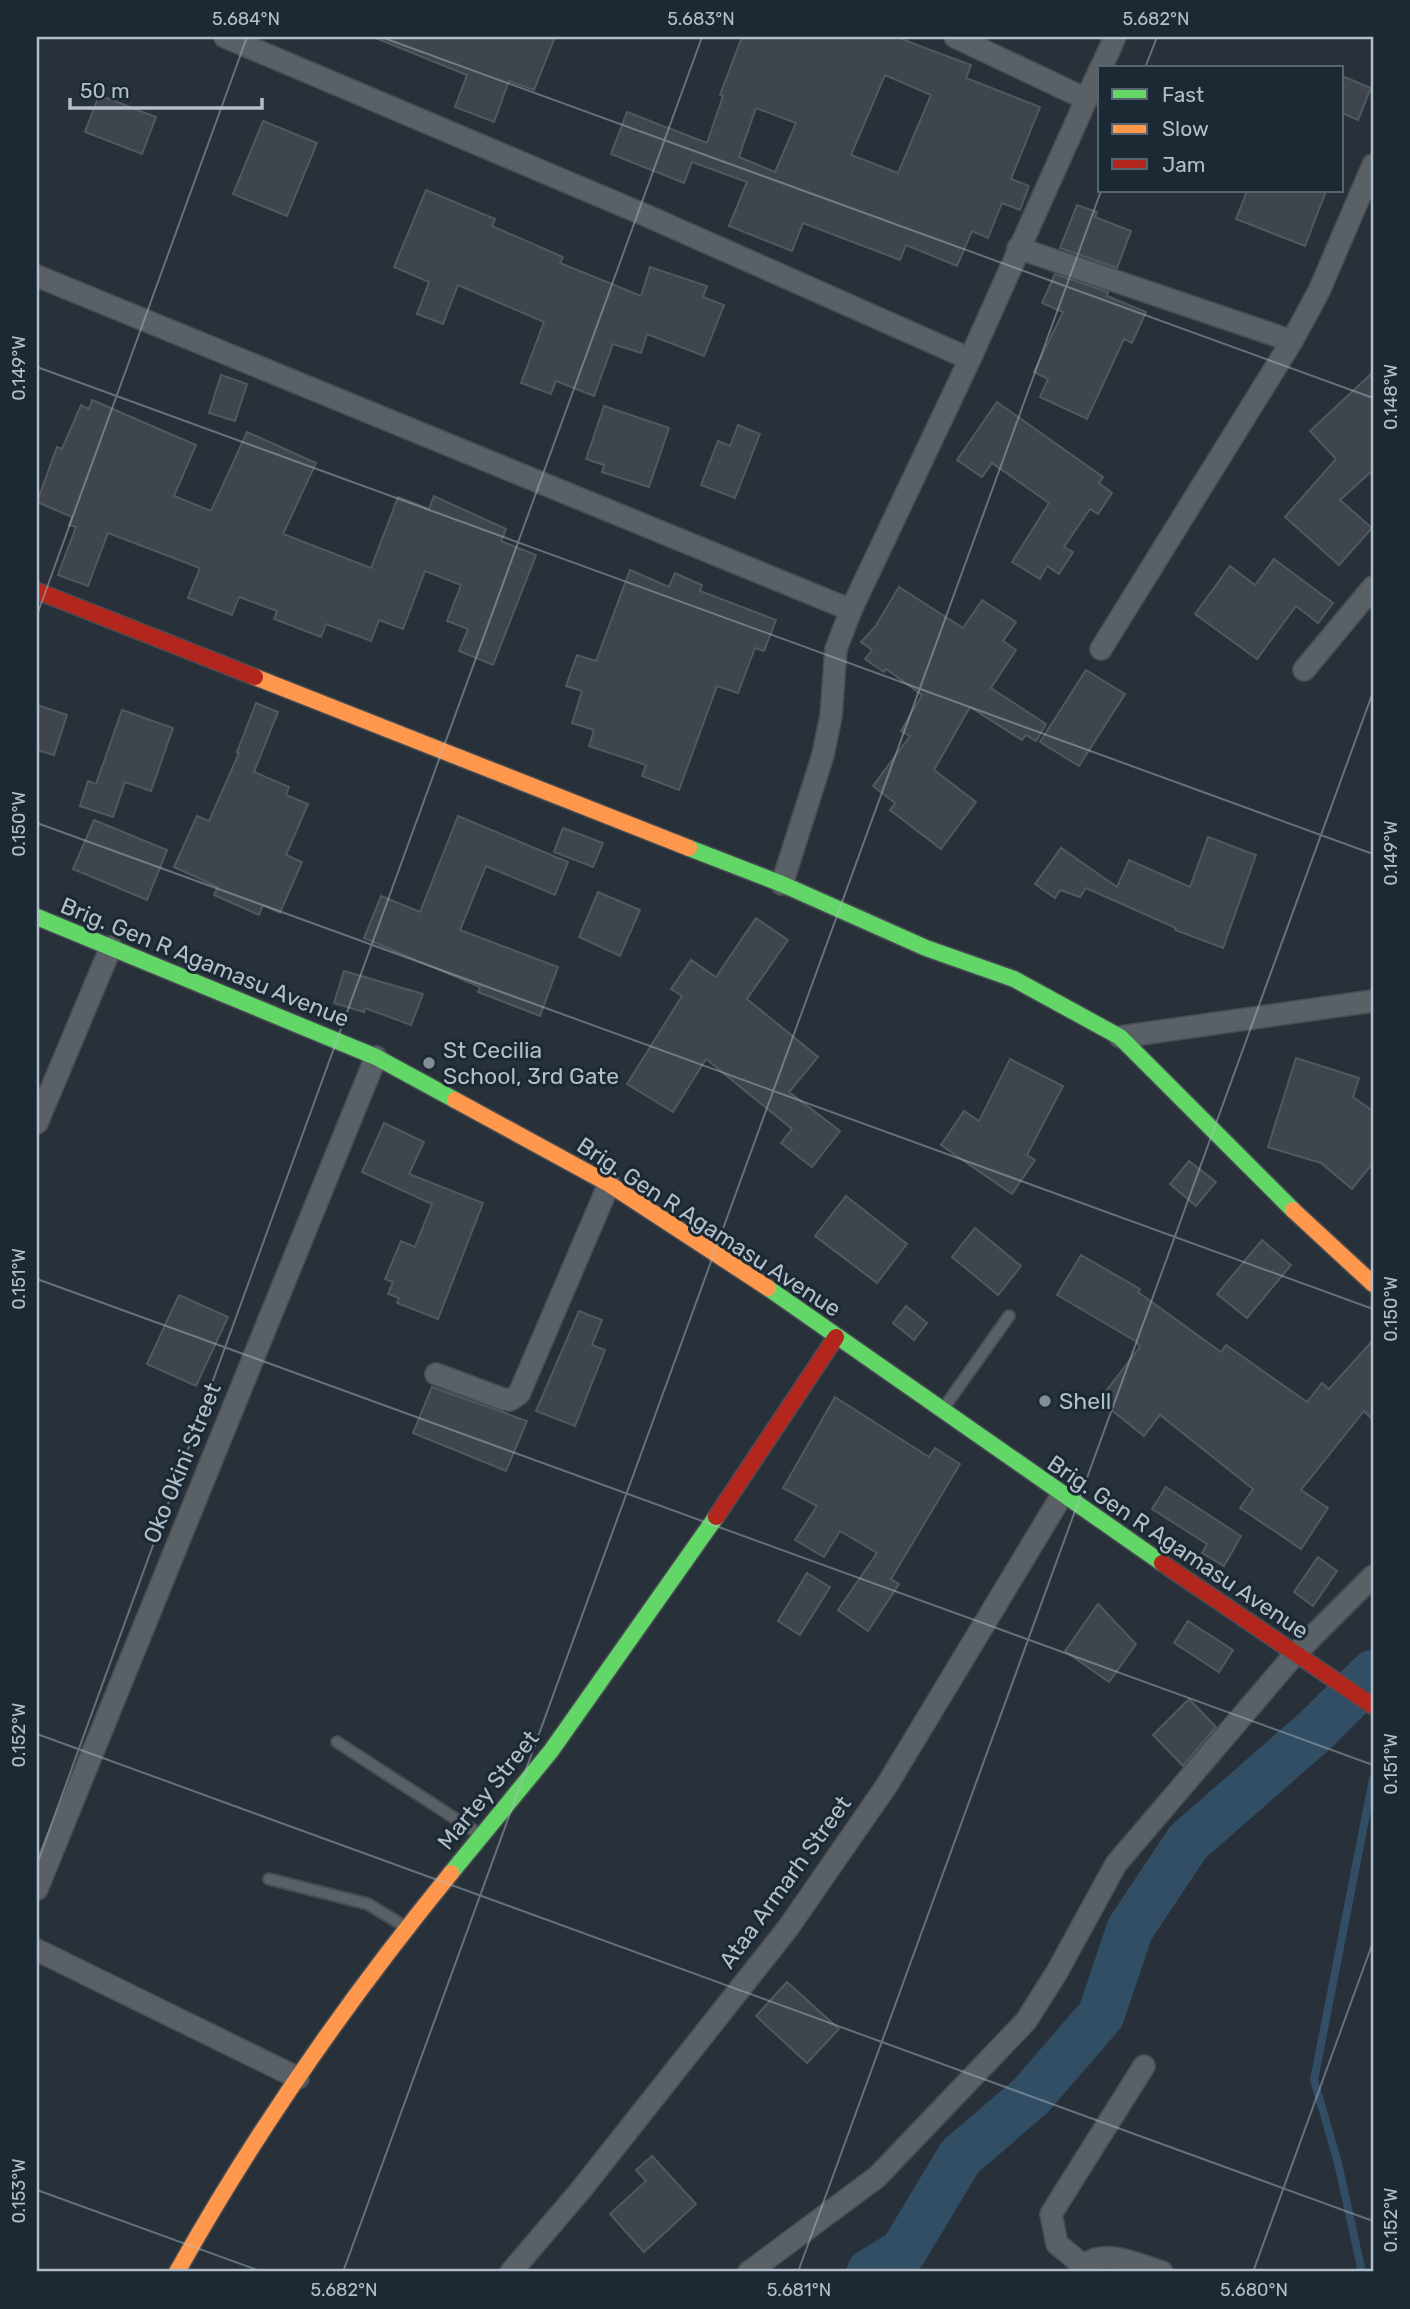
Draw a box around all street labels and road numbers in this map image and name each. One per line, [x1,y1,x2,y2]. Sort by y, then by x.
street label: Brig. Gen R Agamasu Avenue [56,891,354,1033]
street label: Brig. Gen R Agamasu Avenue [572,1131,846,1323]
street label: Oko Okini Street [137,1379,227,1547]
street label: Brig. Gen R Agamasu Avenue [1042,1449,1314,1645]
street label: Martey Street [431,1725,545,1855]
street label: Ataa Armarh Street [713,1790,857,1974]

